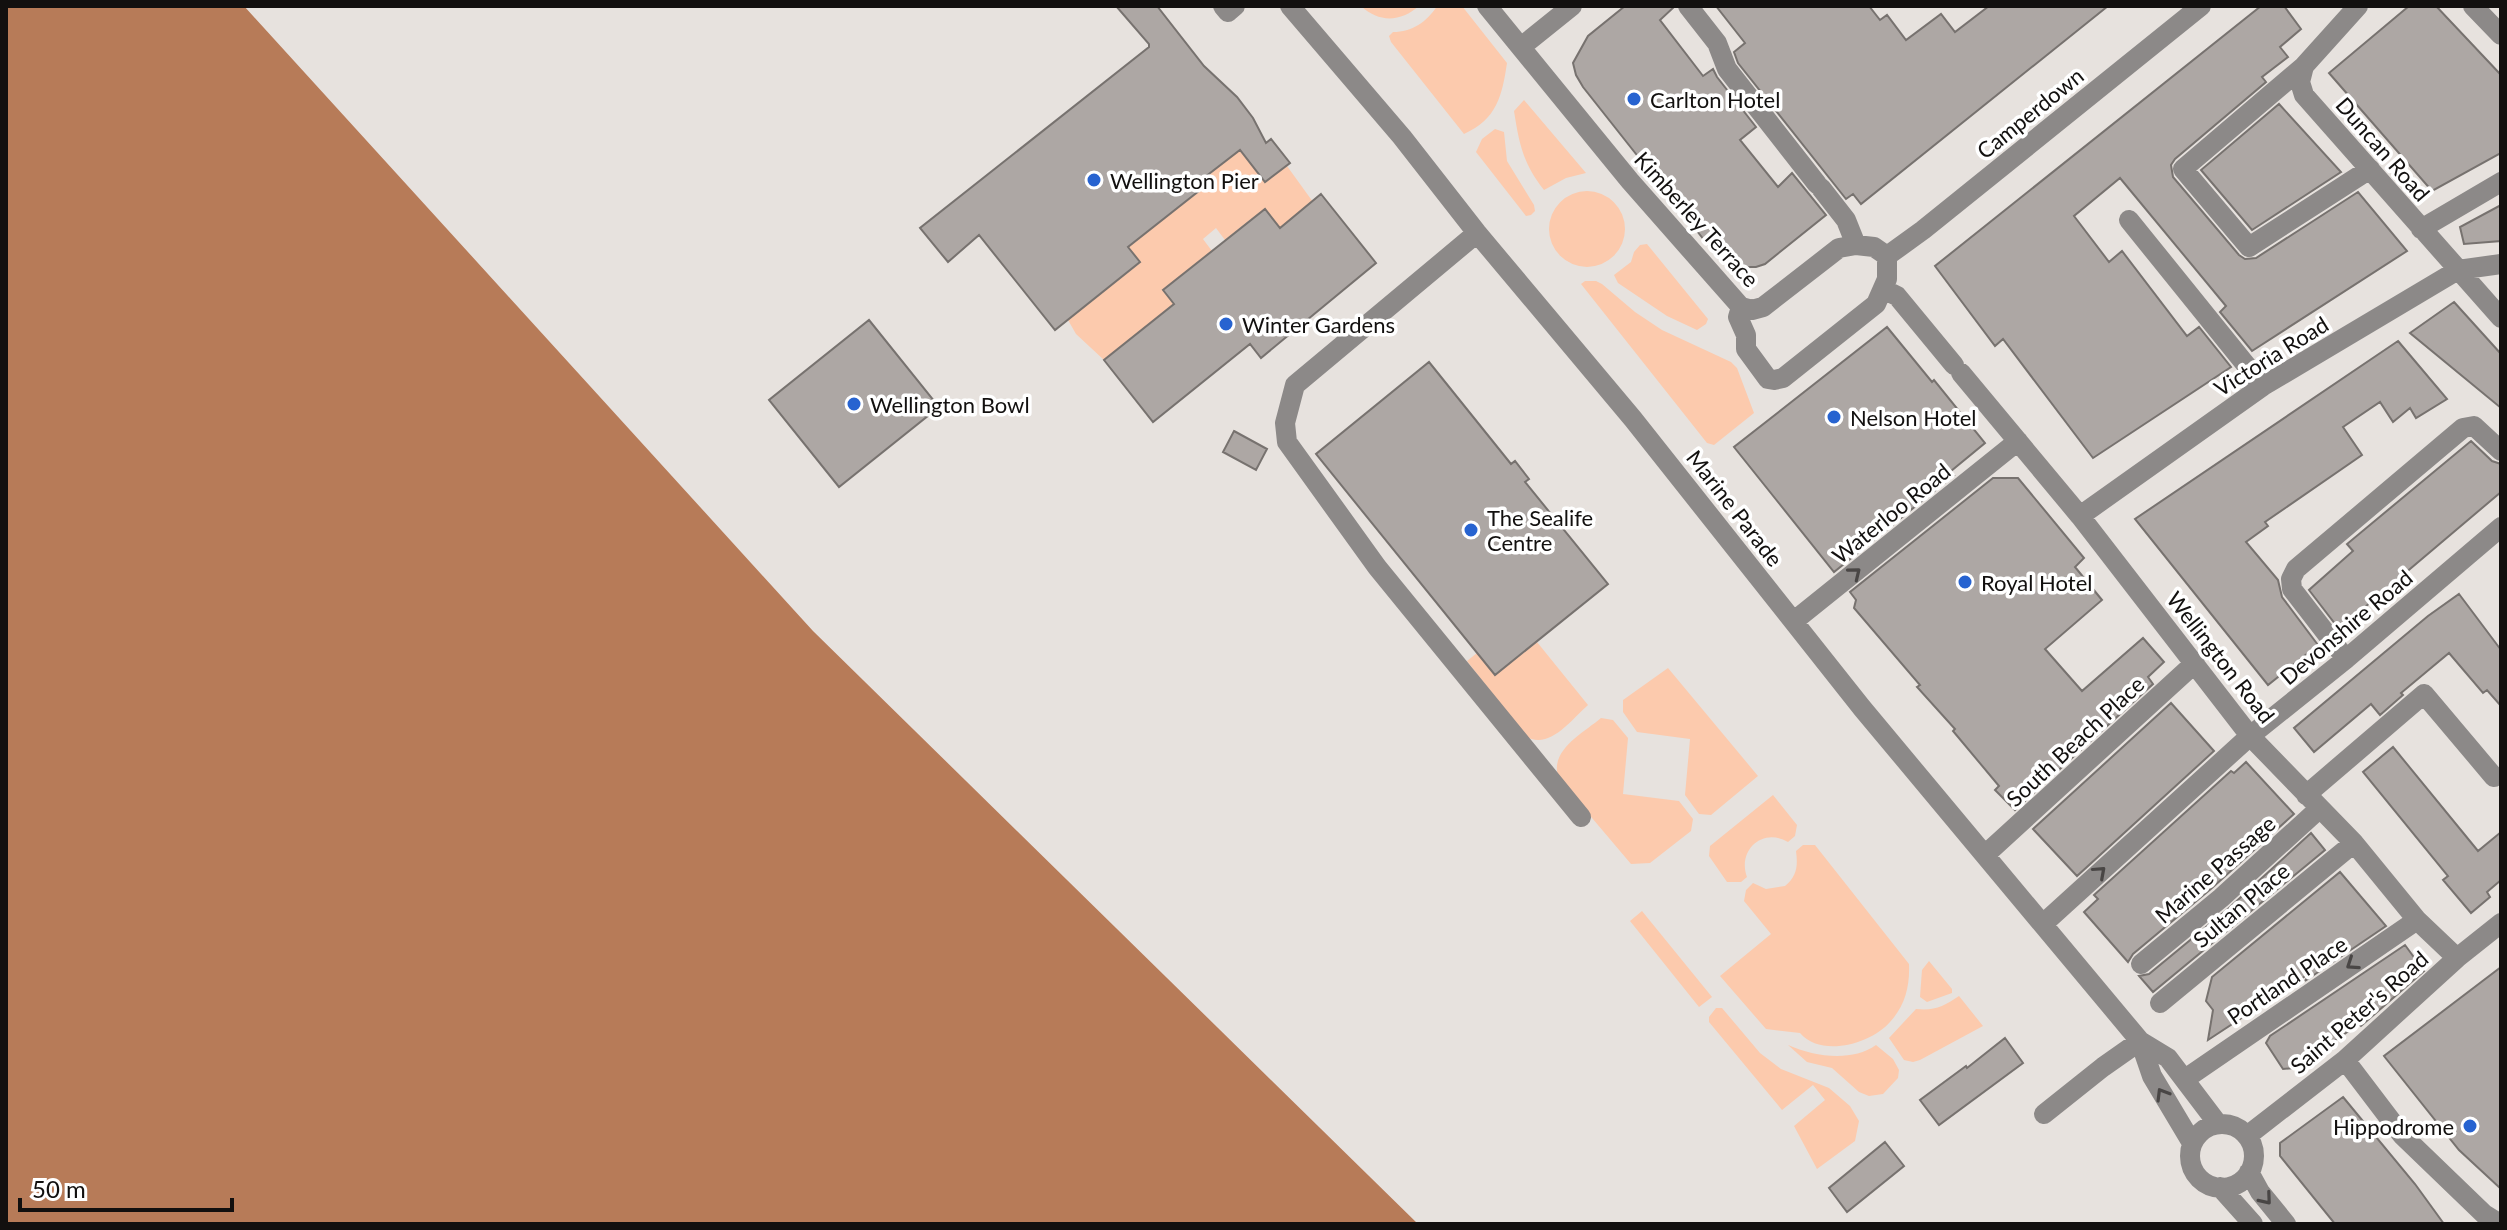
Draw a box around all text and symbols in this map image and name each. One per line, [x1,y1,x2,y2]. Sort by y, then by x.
street label: Camperdown [1971,62,2089,164]
place label: Carlton Hotel [1650,86,1780,113]
marker: Carlton Hotel [1625,90,1643,108]
street label: Duncan Road [2330,91,2436,207]
street label: Kimberley Terrace [1629,146,1765,292]
place label: Wellington Pier [1110,167,1259,194]
marker: Wellington Pier [1085,171,1103,189]
street label: Victoria Road [2209,310,2333,402]
place label: Winter Gardens [1242,311,1395,338]
marker: Winter Gardens [1217,315,1235,333]
place label: Wellington Bowl [870,391,1030,418]
marker: Wellington Bowl [845,395,863,413]
place label: Nelson Hotel [1850,404,1977,431]
marker: Nelson Hotel [1825,408,1843,426]
street label: Marine Parade [1681,444,1789,572]
street label: Waterloo Road [1826,457,1956,569]
place label: The Sealife Centre [1487,504,1593,556]
marker: The Sealife Centre [1462,521,1480,539]
street label: Devonshire Road [2274,564,2418,690]
one-way arrow [1846,568,1861,582]
place label: Royal Hotel [1981,569,2092,596]
marker: Royal Hotel [1956,573,1974,591]
street label: Wellington Road [2161,586,2281,728]
street label: South Beach Place [2000,670,2150,812]
street label: Marine Passage [2149,809,2281,929]
street label: Sultan Place [2187,857,2295,953]
one-way arrow [2091,867,2106,882]
street label: Portland Place [2222,930,2352,1030]
street label: Saint Peter's Road [2285,945,2433,1079]
one-way arrow [2347,954,2361,969]
one-way arrow [2156,1088,2172,1103]
place label: Hippodrome [2333,1113,2454,1140]
marker: Hippodrome [2461,1117,2479,1135]
scale bar [20,1162,232,1212]
text: 50 m [32,1174,86,1203]
one-way arrow [2256,1190,2271,1204]

